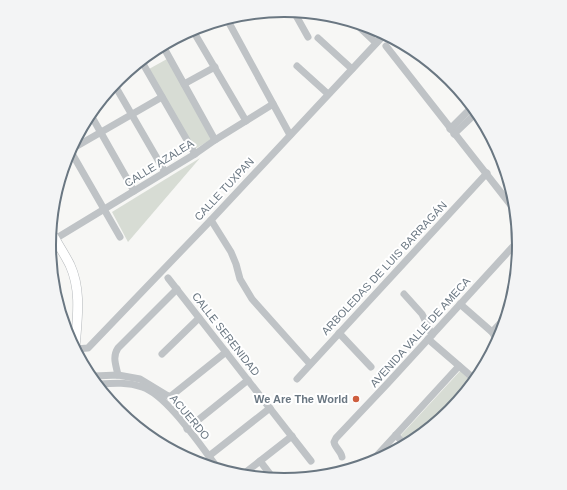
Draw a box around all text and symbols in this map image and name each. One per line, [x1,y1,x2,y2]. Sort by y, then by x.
street label: CALLE AZALEA [122,137,196,189]
street label: CALLE TUXPAN [192,155,256,223]
street label: ARBOLEDAS DE LUIS BARRAGÁN [319,199,449,337]
street label: AVENIDA VALLE DE AMECA [368,274,473,389]
street label: CALLE SERENIDAD [190,290,262,378]
street label: ACUERDO [168,392,213,442]
place label: We Are The World [254,393,348,405]
marker: We Are The World [351,394,361,404]

